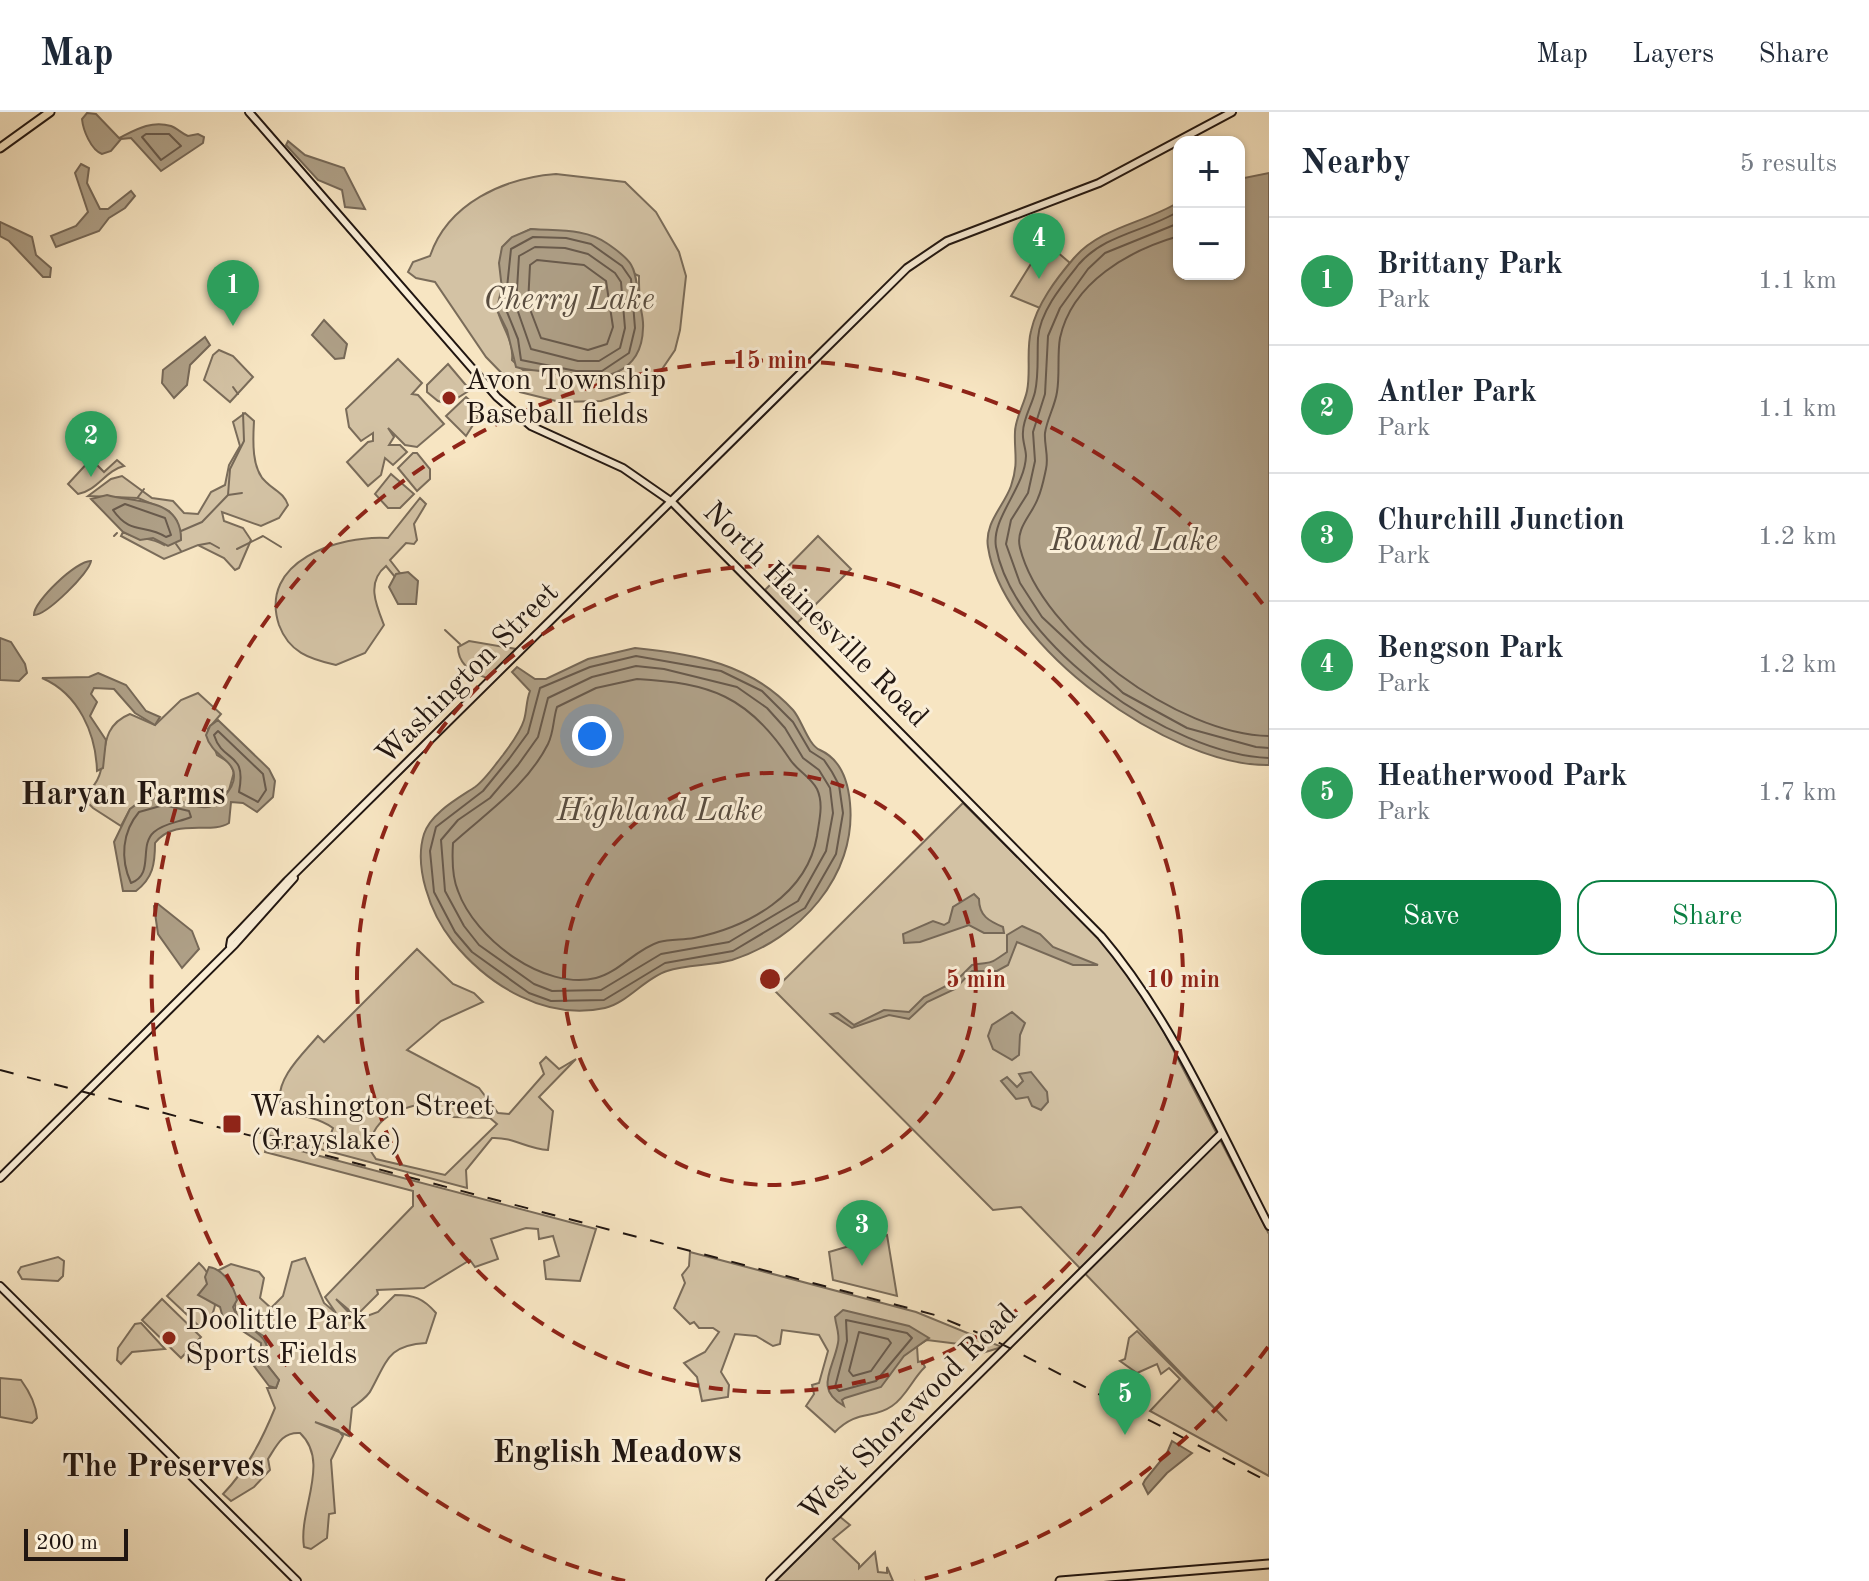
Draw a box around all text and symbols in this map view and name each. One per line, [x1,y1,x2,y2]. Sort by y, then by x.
text: Map [40,36,114,74]
text: Map [1536,41,1588,69]
text: Layers [1632,41,1714,69]
text: Share [1758,41,1829,69]
map controls [1173,136,1245,280]
button: + [1173,136,1245,208]
text: Nearby [1301,147,1411,181]
text: 5 results [1739,151,1837,177]
button: − [1173,208,1245,280]
pin: 4 [1013,213,1065,279]
text: Brittany Park [1377,250,1563,280]
pin: 1 [207,260,259,326]
text: 1 [1319,268,1335,294]
text: 1.1 km [1758,268,1837,294]
water label: Cherry Lake [483,285,655,317]
text: Park [1377,287,1431,313]
text: 15 min [733,349,807,374]
place label: Avon Township Baseball fields [465,366,666,430]
text: Antler Park [1377,378,1537,408]
marker: Avon Township Baseball fields [440,389,458,407]
text: 2 [1319,396,1335,422]
text: 1.1 km [1758,396,1837,422]
pin: 2 [65,411,117,477]
text: Park [1377,415,1431,441]
street label: North Hainesville Road [697,497,933,733]
text: Churchill Junction [1377,506,1625,536]
text: 3 [1319,524,1335,550]
text: 1.2 km [1758,524,1837,550]
water label: Round Lake [1049,526,1218,558]
text: Park [1377,543,1431,569]
street label: Washington Street [371,577,565,771]
text: Bengson Park [1377,634,1564,664]
text: 4 [1319,652,1335,678]
text: 1.2 km [1758,652,1837,678]
text: Park [1377,671,1431,697]
your location [572,716,612,756]
text: Heatherwood Park [1377,762,1627,792]
district label: Haryan Farms [21,780,226,812]
text: 5 [1319,780,1335,806]
text: 1.7 km [1758,780,1837,806]
water label: Highland Lake [556,796,763,828]
text: Park [1377,799,1431,825]
button: Save [1301,880,1561,955]
button: Share [1577,880,1837,955]
centre of rings [756,965,784,993]
text: 5 min [946,968,1006,993]
text: 10 min [1146,969,1220,993]
place label: Washington Street (Grayslake) [250,1092,494,1156]
marker: Washington Street (Grayslake) [221,1113,243,1135]
pin: 3 [836,1200,888,1266]
street label: West Shorewood Road [795,1299,1023,1527]
place label: Doolittle Park Sports Fields [185,1306,367,1370]
marker: Doolittle Park Sports Fields [160,1329,178,1347]
pin: 5 [1099,1369,1151,1435]
district label: English Meadows [493,1438,741,1470]
district label: The Preserves [61,1452,265,1484]
scale bar [24,1525,128,1561]
text: 200 m [36,1532,98,1554]

